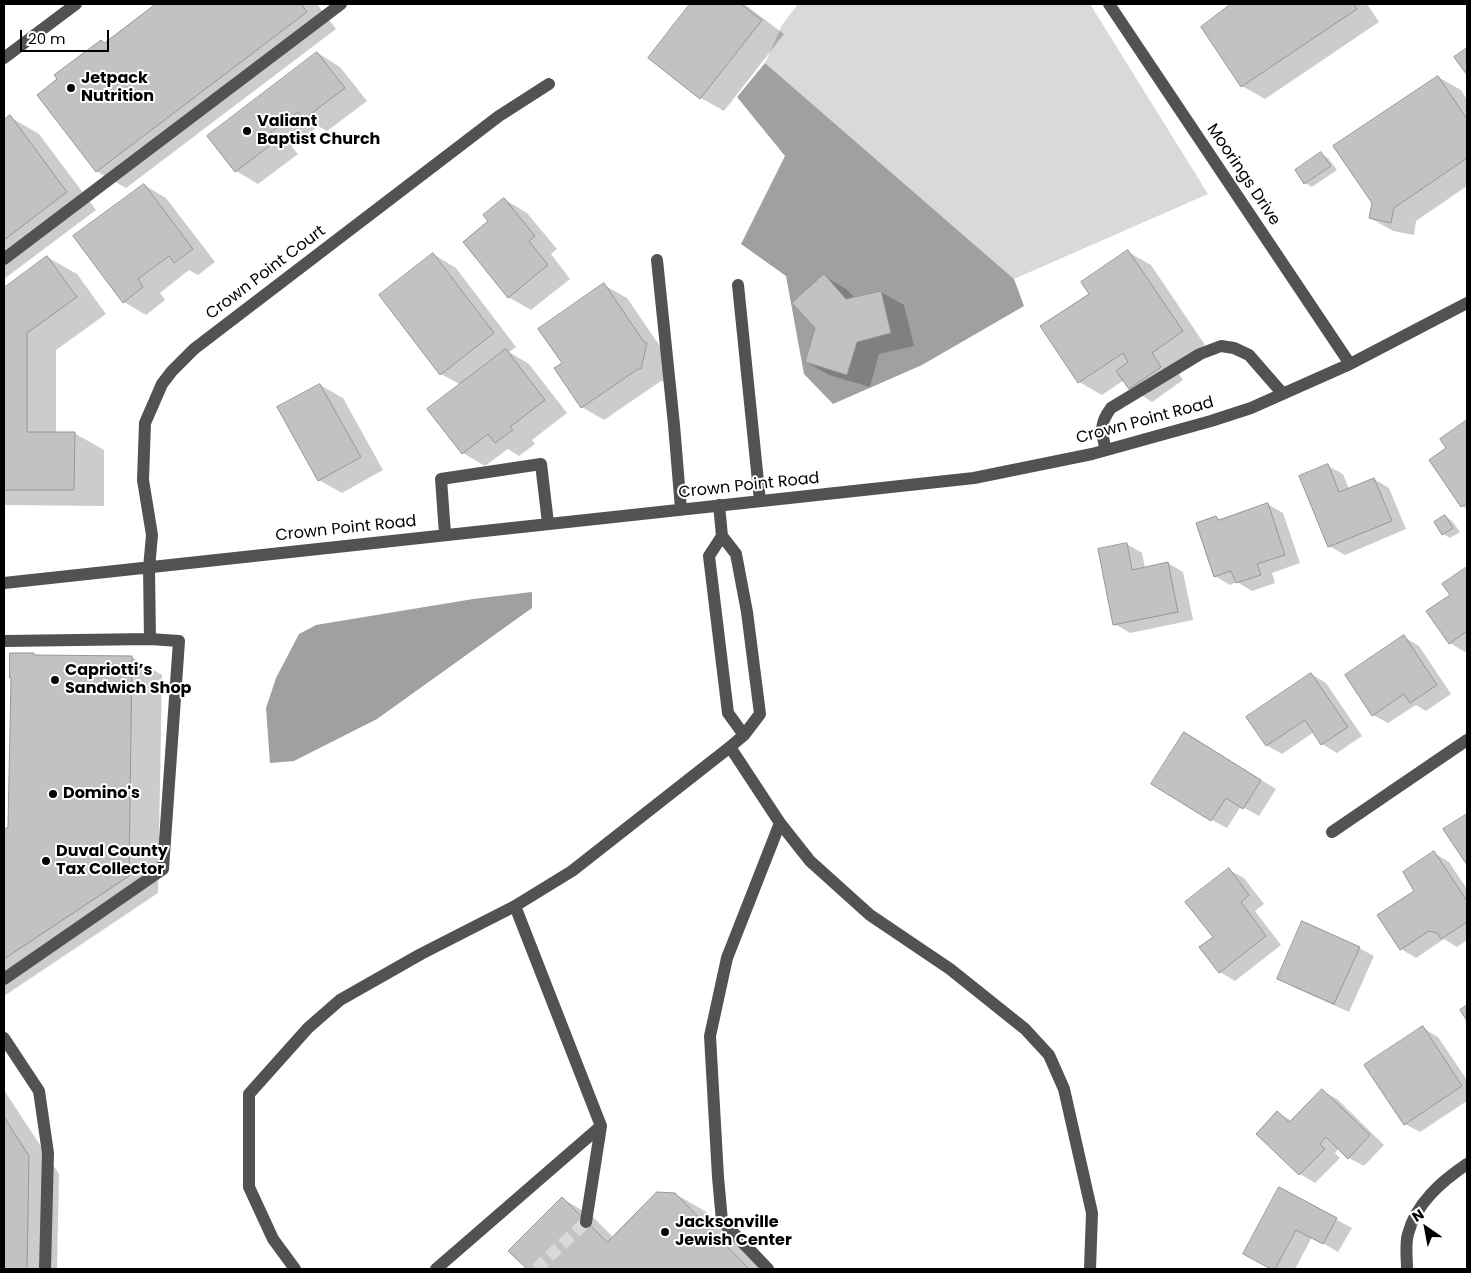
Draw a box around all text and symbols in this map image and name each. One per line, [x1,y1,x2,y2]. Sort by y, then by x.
scale bar [22,20,111,52]
text: 20 m [28,28,66,49]
place label: Jetpack Nutrition [81,69,154,107]
marker: Jetpack Nutrition [65,82,77,94]
place label: Valiant Baptist Church [257,112,380,150]
street label: Moorings Drive [1202,121,1284,229]
marker: Valiant Baptist Church [241,125,253,137]
street label: Crown Point Court [202,222,330,324]
street label: Crown Point Road [1074,393,1216,449]
street label: Crown Point Road [678,469,820,503]
street label: Crown Point Road [275,512,417,546]
place label: Capriotti’s Sandwich Shop [65,661,191,699]
marker: Capriotti’s Sandwich Shop [49,674,61,686]
place label: Domino's [63,784,140,804]
marker: Domino's [47,788,59,800]
place label: Duval County Tax Collector [56,842,168,880]
marker: Duval County Tax Collector [40,855,52,867]
north arrow [1401,1203,1451,1253]
text: N [1408,1204,1428,1227]
place label: Jacksonville Jewish Center [675,1213,792,1251]
marker: Jacksonville Jewish Center [659,1226,671,1238]

